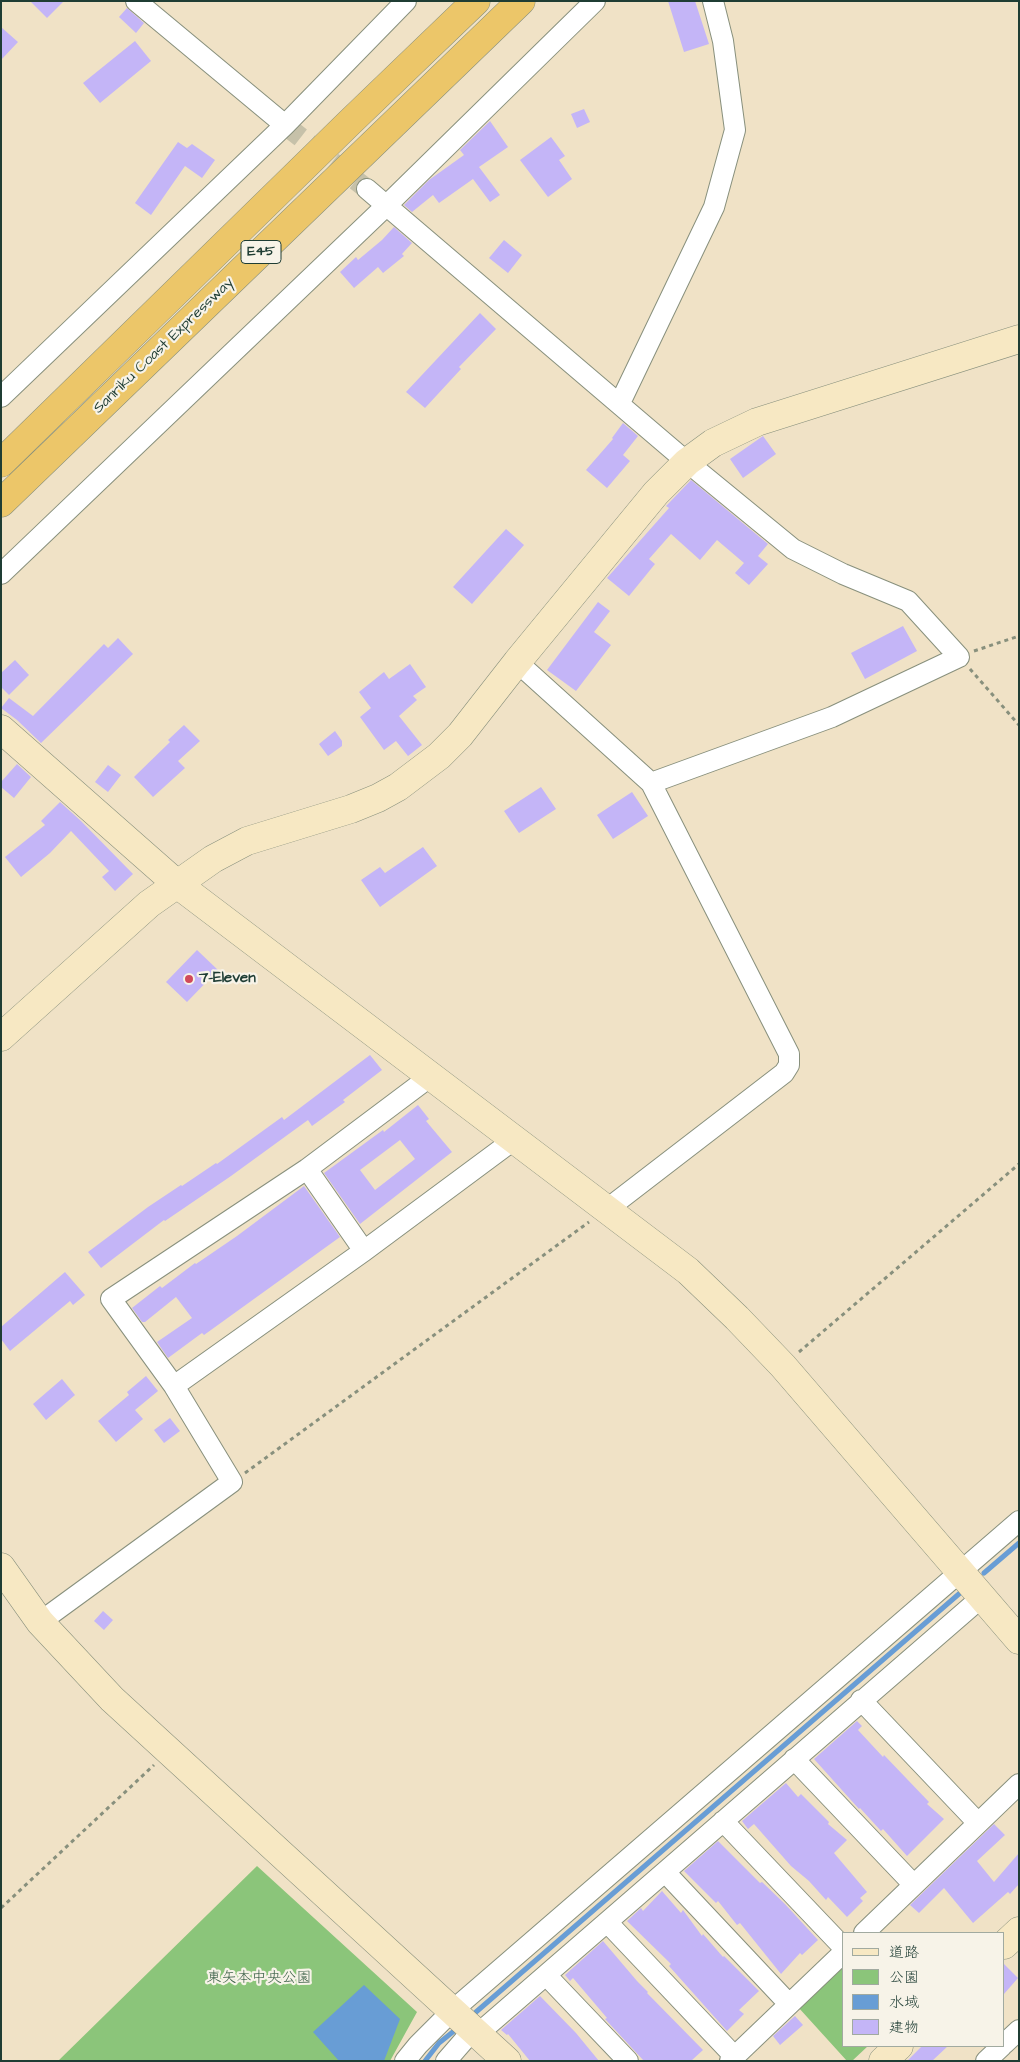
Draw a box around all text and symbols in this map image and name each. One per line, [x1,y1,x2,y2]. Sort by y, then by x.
road number: E45 [241,240,281,264]
street label: Sanriku Coast Expressway [90,274,238,418]
place label: 7-Eleven [199,970,256,988]
marker: 7-Eleven [183,973,195,985]
legend [842,1932,1005,2047]
text: 道路 [889,1942,919,1963]
text: 公園 [889,1967,919,1988]
park label: 東矢本中央公園 [207,1970,311,1988]
text: 水域 [889,1992,919,2013]
text: 建物 [889,2017,919,2038]

